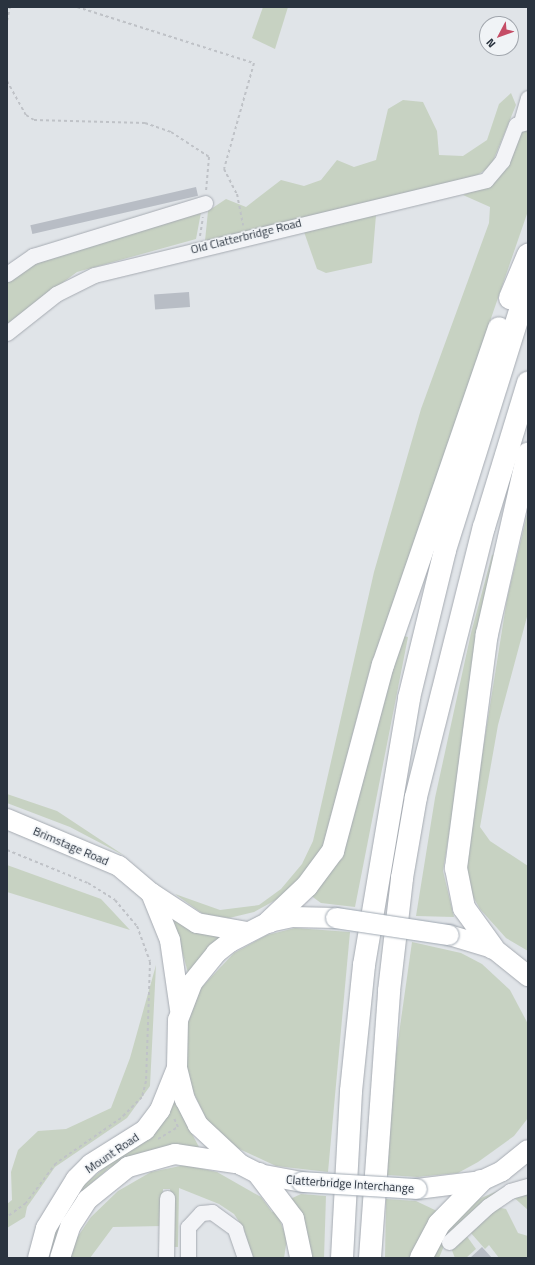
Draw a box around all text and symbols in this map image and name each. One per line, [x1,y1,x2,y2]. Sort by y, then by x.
north arrow [479,16,519,56]
text: N [482,35,499,51]
street label: Old Clatterbridge Road [189,215,303,257]
street label: Brimstage Road [31,824,111,868]
street label: Mount Road [82,1130,142,1176]
street label: Clatterbridge Interchange [286,1172,414,1196]

